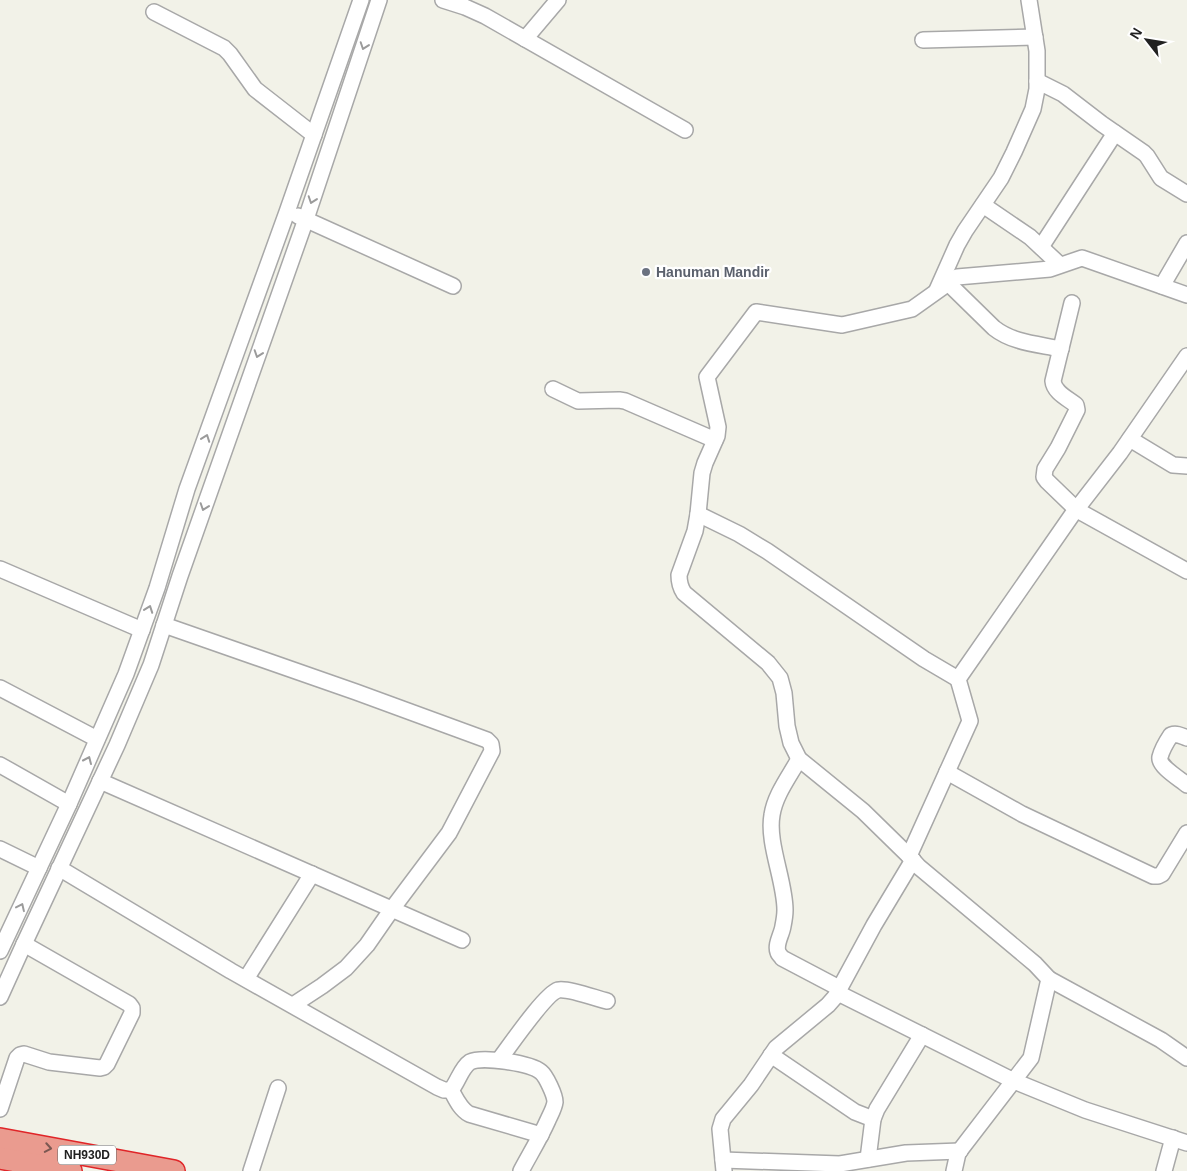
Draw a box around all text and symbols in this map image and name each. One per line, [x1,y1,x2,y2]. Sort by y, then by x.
north arrow [1122,15,1172,65]
text: N [1126,25,1145,42]
one-way arrow [359,42,369,50]
one-way arrow [308,196,318,204]
place label: Hanuman Mandir [656,264,770,280]
marker: Hanuman Mandir [640,266,652,278]
one-way arrow [254,349,264,357]
one-way arrow [200,434,210,443]
one-way arrow [200,502,210,511]
one-way arrow [143,605,153,614]
one-way arrow [82,756,93,765]
one-way arrow [14,903,25,912]
one-way arrow [44,1142,52,1153]
road number: NH930D [58,1146,116,1164]

